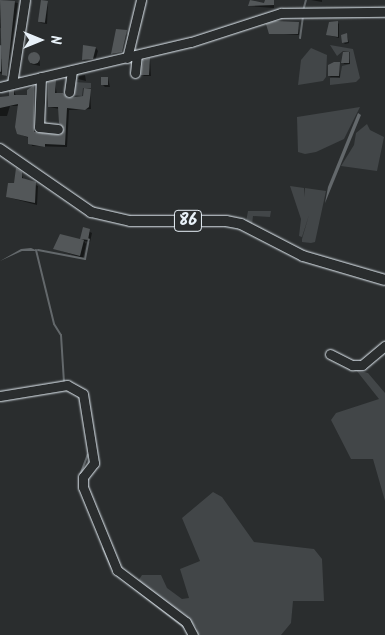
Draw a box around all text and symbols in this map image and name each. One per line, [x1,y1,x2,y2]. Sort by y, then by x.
north arrow [15,15,65,65]
text: N [44,36,66,44]
road number: 86 [173,208,203,235]

